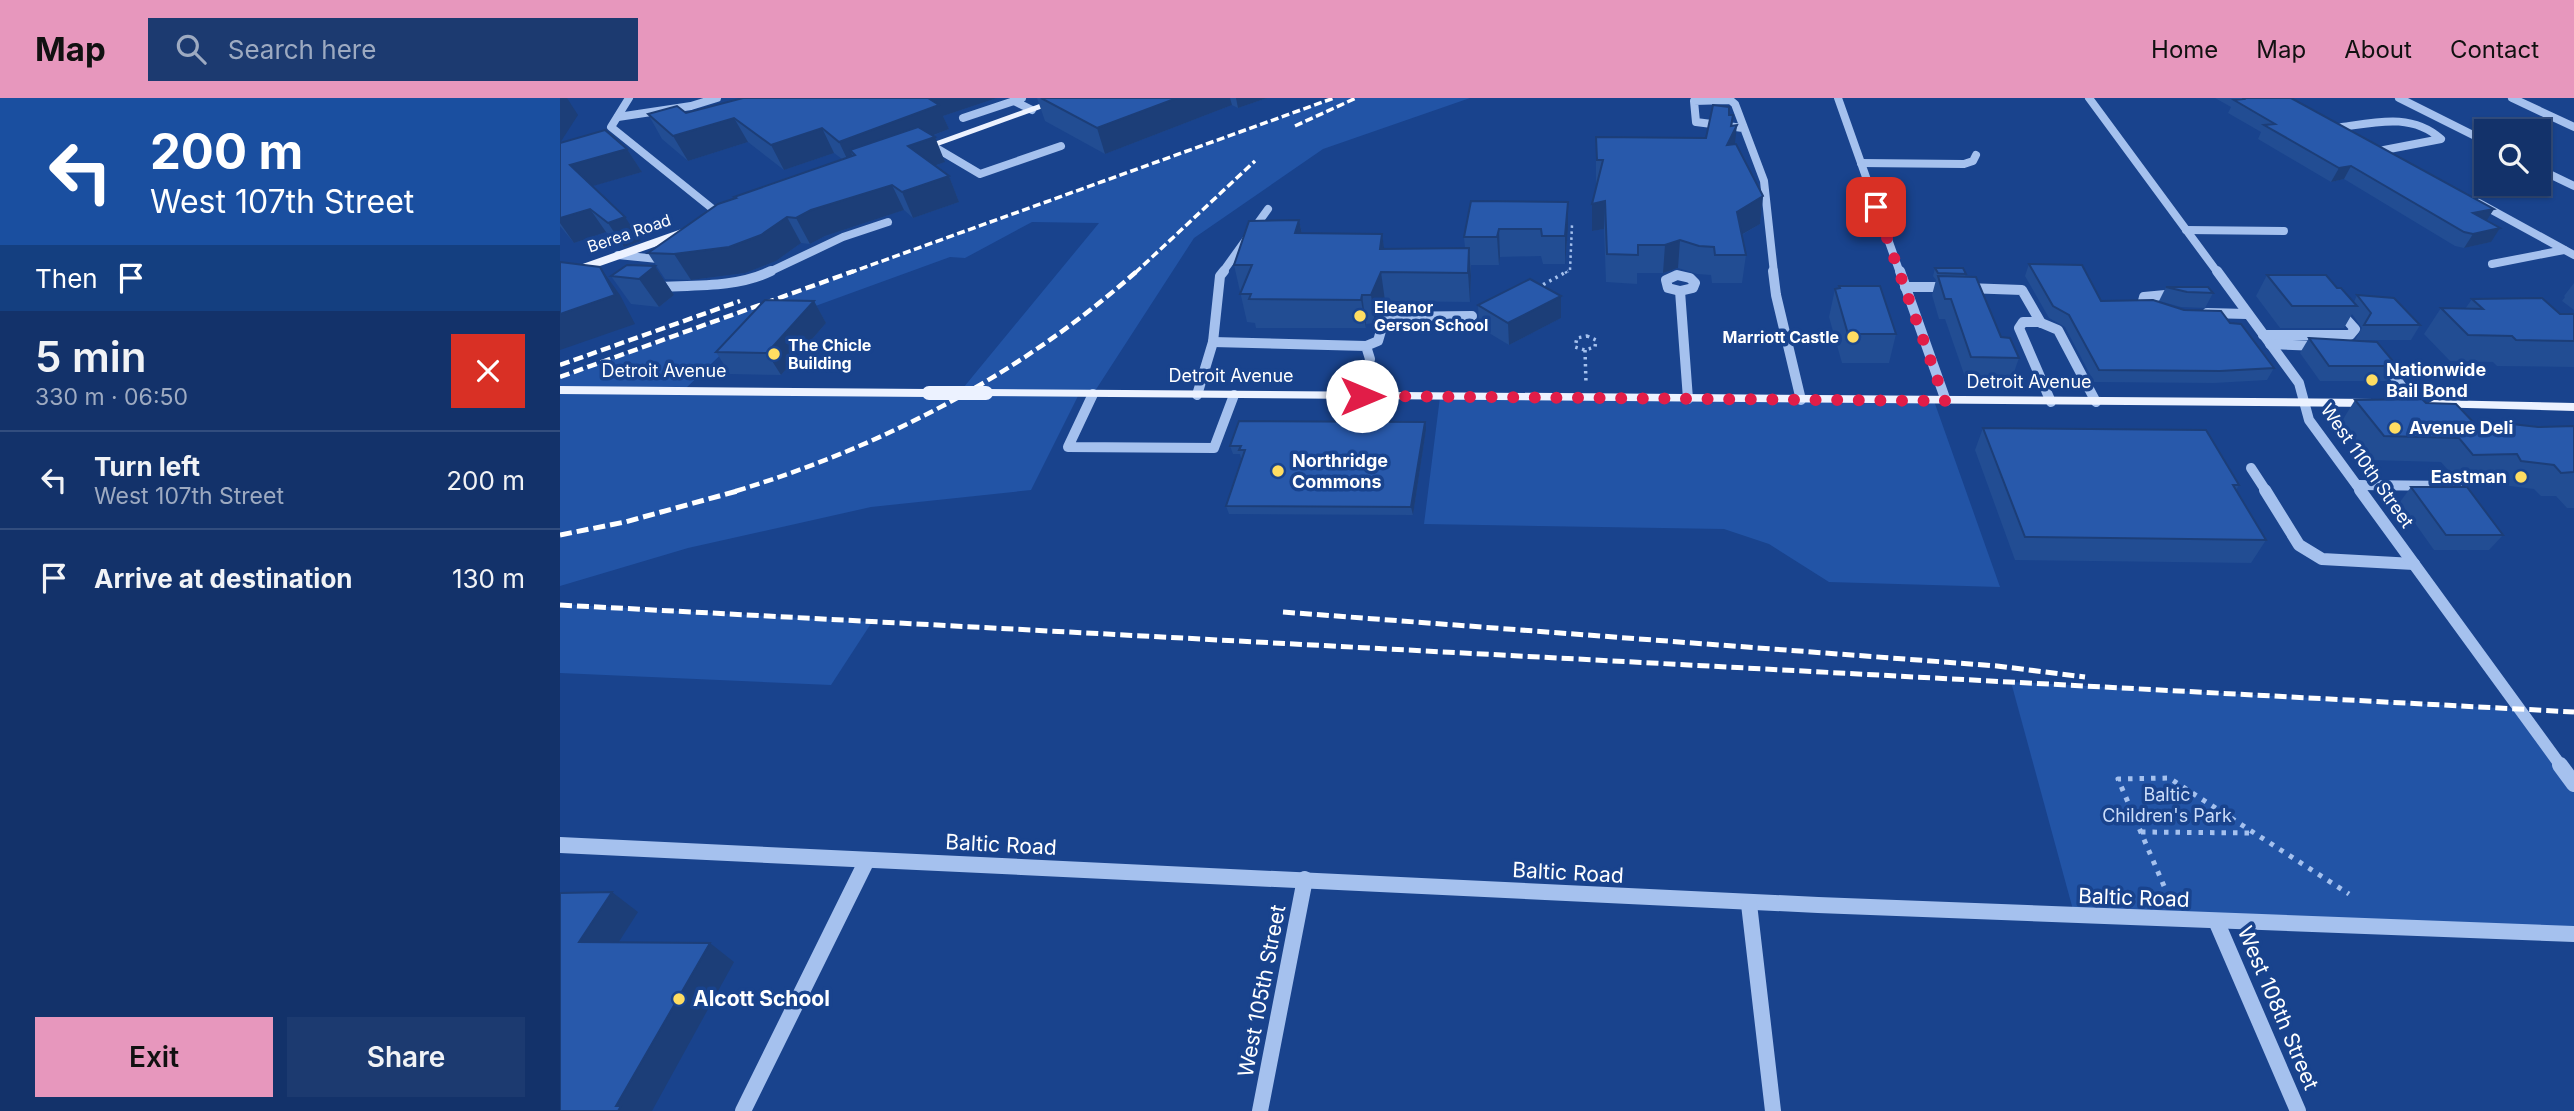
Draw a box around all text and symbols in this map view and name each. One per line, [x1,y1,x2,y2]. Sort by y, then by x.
search box [148,18,638,81]
text: Map [35,29,106,69]
icon: search [172,30,210,68]
text: Search here [228,34,376,65]
text: Home [2151,35,2218,64]
text: Map [2256,35,2306,64]
text: About [2344,35,2412,64]
text: Contact [2450,35,2539,64]
map controls [2474,119,2551,196]
button: search [2474,119,2551,196]
text: 200 m [150,122,303,181]
icon: left [35,126,126,217]
pin [1846,177,1906,237]
text: West 107th Street [150,182,414,221]
icon: arrive [1857,188,1895,226]
street label: Berea Road [585,209,673,257]
icon: arrive [112,259,150,297]
text: Then [35,263,98,294]
place label: Eleanor Gerson School [1374,297,1488,335]
marker: Eleanor Gerson School [1352,308,1368,324]
place label: Marriott Castle [1723,327,1839,347]
marker: Marriott Castle [1845,329,1861,345]
text: 5 min [35,331,147,382]
button: close [451,334,525,408]
place label: The Chicle Building [788,335,871,373]
marker: The Chicle Building [766,346,782,362]
position arrow [1325,359,1399,433]
place label: Nationwide Bail Bond [2386,359,2486,401]
street label: Detroit Avenue [601,360,727,381]
street label: Detroit Avenue [1168,365,1294,386]
street label: Detroit Avenue [1966,371,2092,392]
marker: Nationwide Bail Bond [2364,372,2380,388]
text: 330 m · 06:50 [35,383,188,411]
street label: West 110th Street [2317,400,2418,532]
place label: Avenue Deli [2409,417,2513,438]
marker: Avenue Deli [2387,420,2403,436]
place label: Northridge Commons [1292,450,1388,492]
text: Turn left [94,451,200,482]
icon: left [35,461,73,499]
marker: Northridge Commons [1270,463,1286,479]
text: 200 m [446,465,525,496]
place label: Eastman [2431,466,2507,487]
marker: Eastman [2513,469,2529,485]
text: West 107th Street [94,482,284,510]
icon: arrive [35,559,73,597]
text: Arrive at destination [94,563,353,594]
text: 130 m [452,563,525,594]
park label: Baltic Children's Park [2102,784,2232,826]
street label: Baltic Road [945,829,1057,860]
street label: Baltic Road [1512,857,1624,888]
street label: Baltic Road [2078,883,2190,912]
street label: West 105th Street [1233,903,1290,1079]
street label: West 108th Street [2233,922,2324,1093]
place label: Alcott School [693,986,830,1011]
marker: Alcott School [671,991,687,1007]
button: Exit [35,1017,273,1097]
button: Share [287,1017,525,1097]

